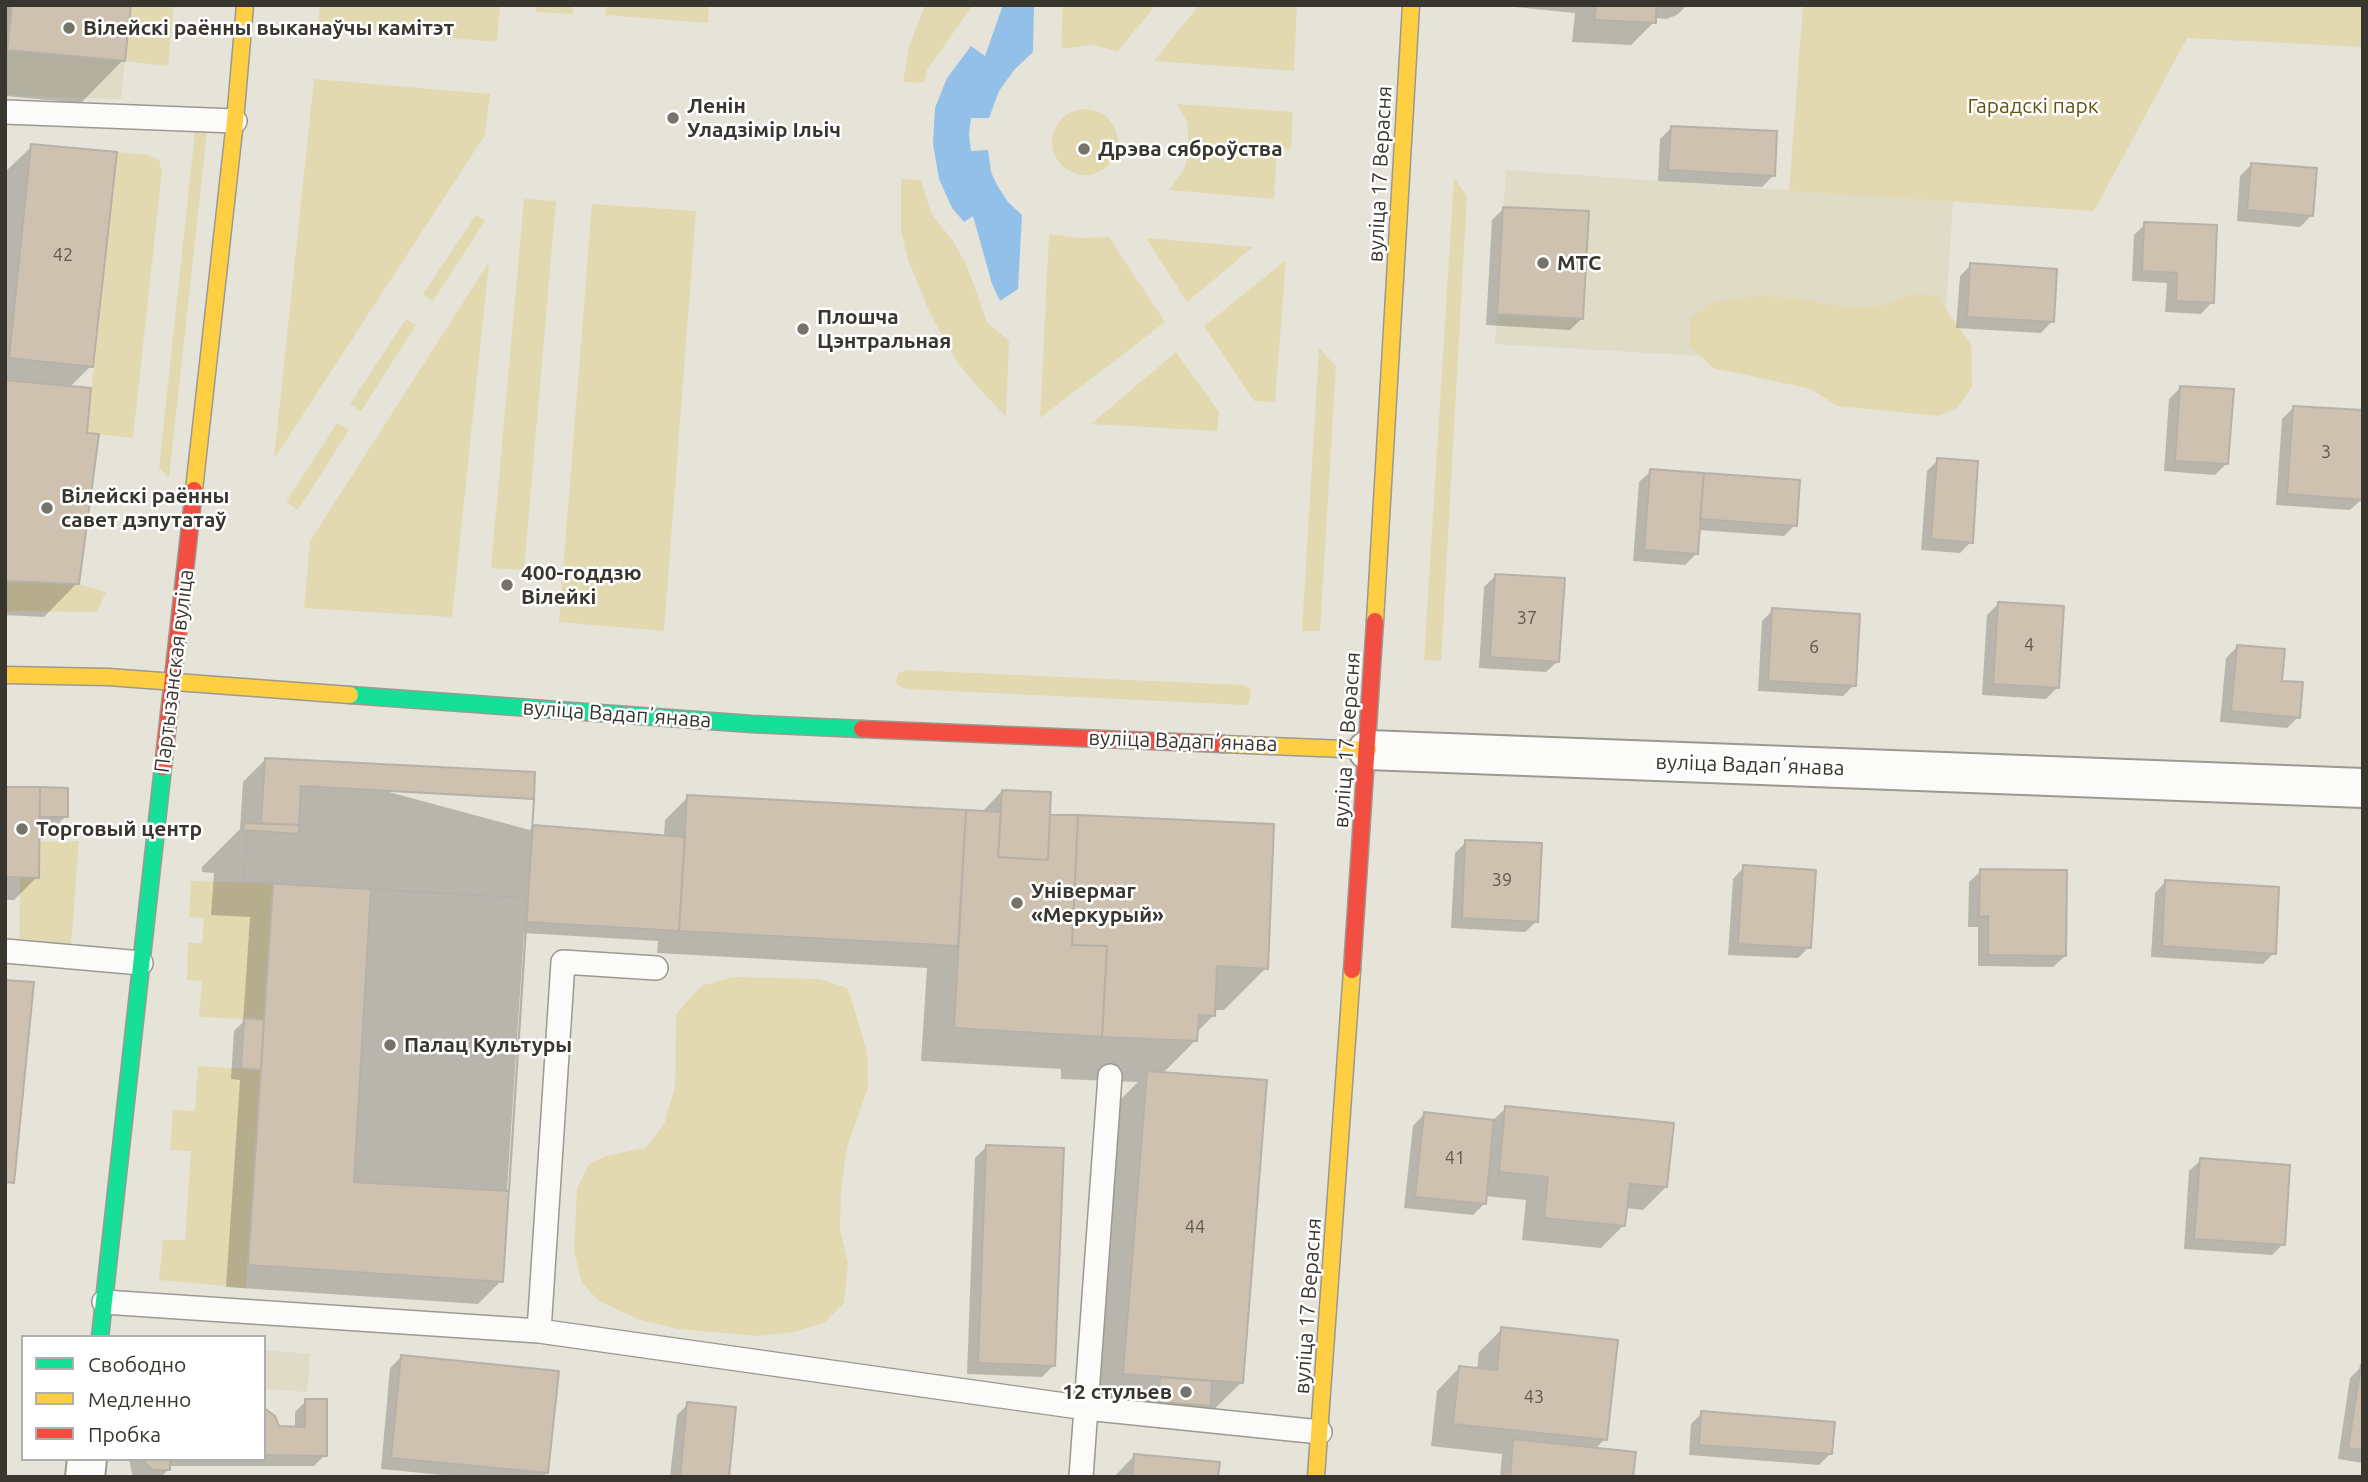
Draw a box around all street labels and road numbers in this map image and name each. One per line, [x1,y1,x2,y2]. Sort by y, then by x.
street label: вуліца 17 Верасня [1363,85,1397,263]
street label: Партызанская вуліца [149,568,199,774]
street label: вуліца 17 Верасня [1328,651,1366,829]
street label: вуліца Вадапʼянава [522,695,712,733]
street label: вуліца Вадапʼянава [1088,725,1278,757]
street label: вуліца Вадапʼянава [1655,749,1845,781]
street label: вуліца 17 Верасня [1289,1217,1327,1395]

